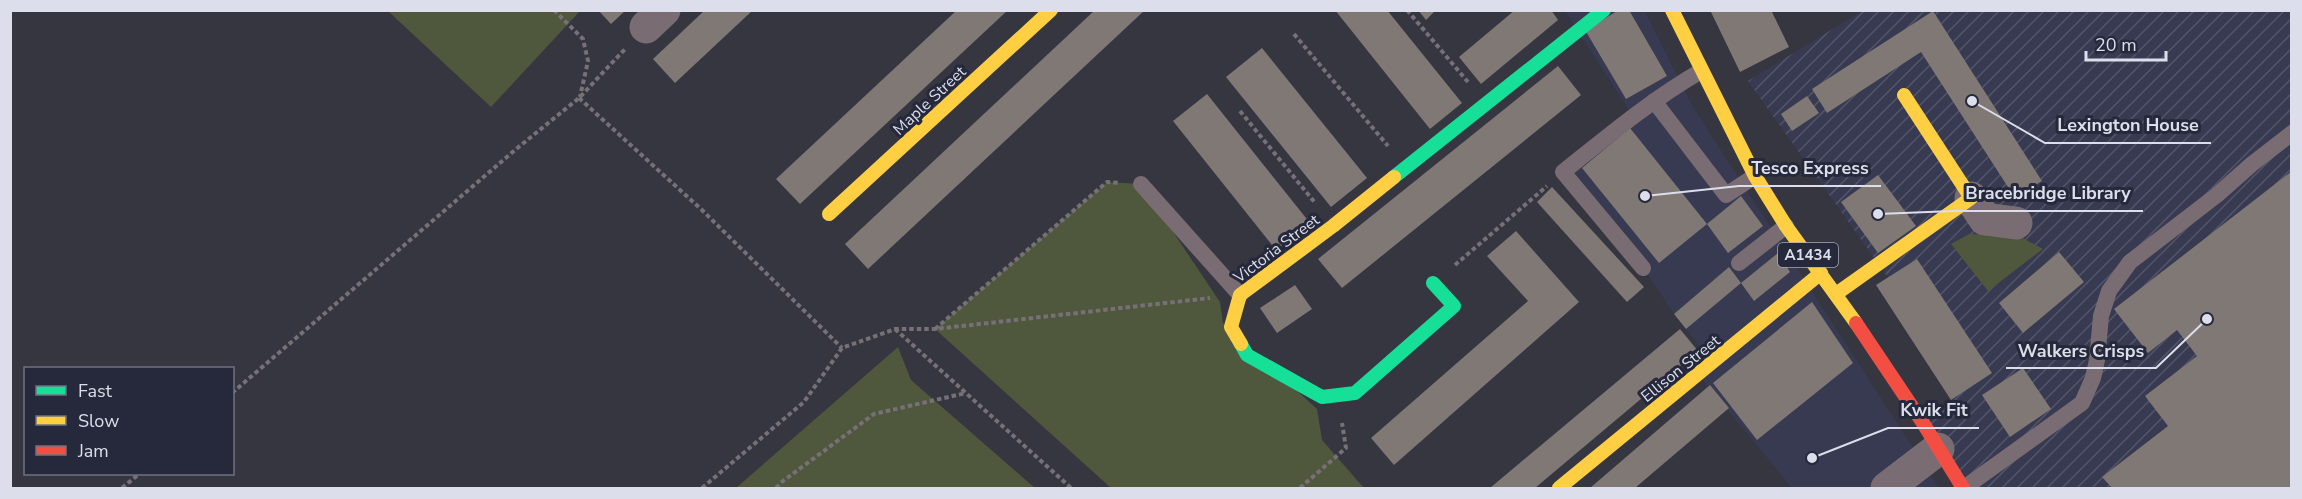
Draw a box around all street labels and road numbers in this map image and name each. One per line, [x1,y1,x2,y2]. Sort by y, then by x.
street label: Maple Street [888,61,971,140]
street label: Victoria Street [1228,209,1324,289]
road number: A1434 [1778,243,1838,267]
street label: Ellison Street [1636,330,1725,408]

